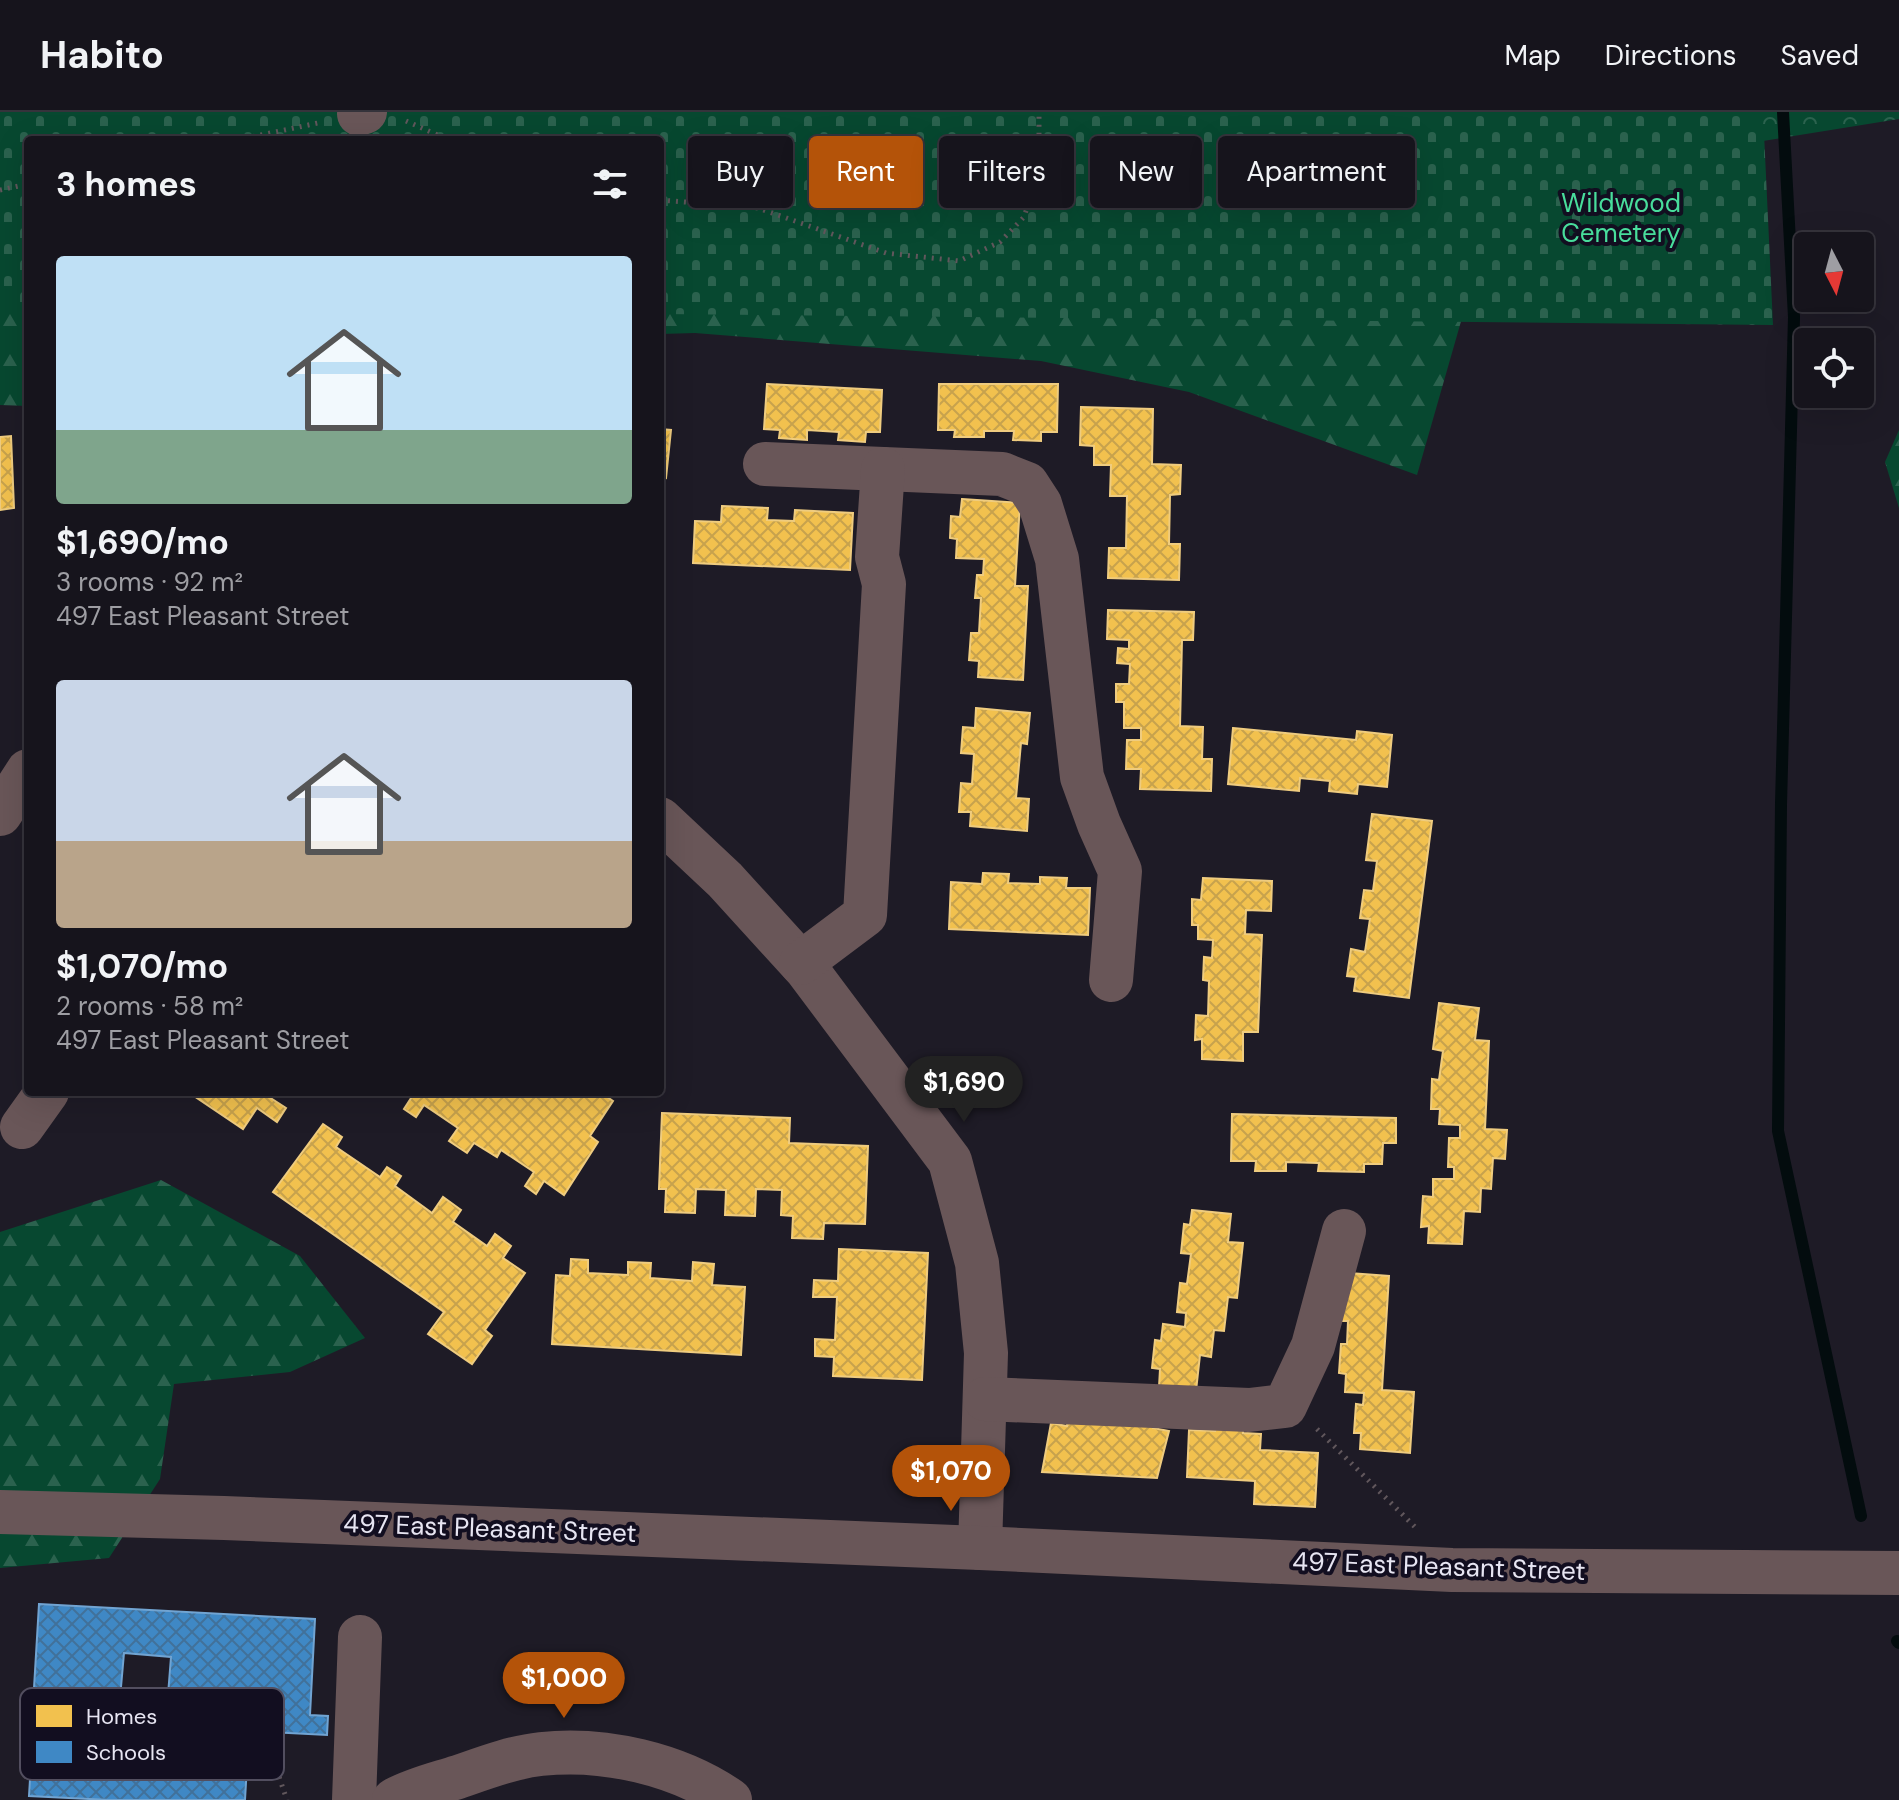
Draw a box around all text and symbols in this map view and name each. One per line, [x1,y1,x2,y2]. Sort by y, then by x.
text: Habito [40,30,164,80]
text: Map [1504,37,1561,74]
text: Directions [1605,37,1737,74]
text: Saved [1781,37,1859,74]
chip: Buy [688,136,793,208]
chip: Rent [809,136,923,208]
chip: Filters [939,136,1074,208]
chip: New [1090,136,1202,208]
chip: Apartment [1218,136,1415,208]
text: 3 homes [56,162,197,207]
icon: filters [588,162,632,206]
park label: Wildwood Cemetery [1561,186,1681,250]
north arrow [1794,232,1874,312]
map controls [1794,232,1874,408]
icon: home [272,308,416,452]
button: locate [1794,328,1874,408]
text: $1,690/mo [56,520,229,565]
text: 3 rooms · 92 m² [56,565,243,599]
text: 497 East Pleasant Street [56,599,349,633]
icon: home [272,732,416,876]
text: $1,070/mo [56,944,228,989]
text: 2 rooms · 58 m² [56,989,243,1023]
text: 497 East Pleasant Street [56,1023,349,1057]
pin: $1,690 [899,1056,1029,1124]
text: $1,690 [923,1065,1005,1099]
pin: $1,070 [886,1445,1016,1513]
text: $1,070 [910,1454,992,1488]
street label: 497 East Pleasant Street [343,1506,637,1550]
street label: 497 East Pleasant Street [1292,1544,1586,1588]
pin: $1,000 [499,1652,629,1720]
text: $1,000 [521,1661,607,1695]
legend [20,1688,284,1780]
text: Homes [86,1702,157,1731]
text: Schools [86,1738,166,1767]

